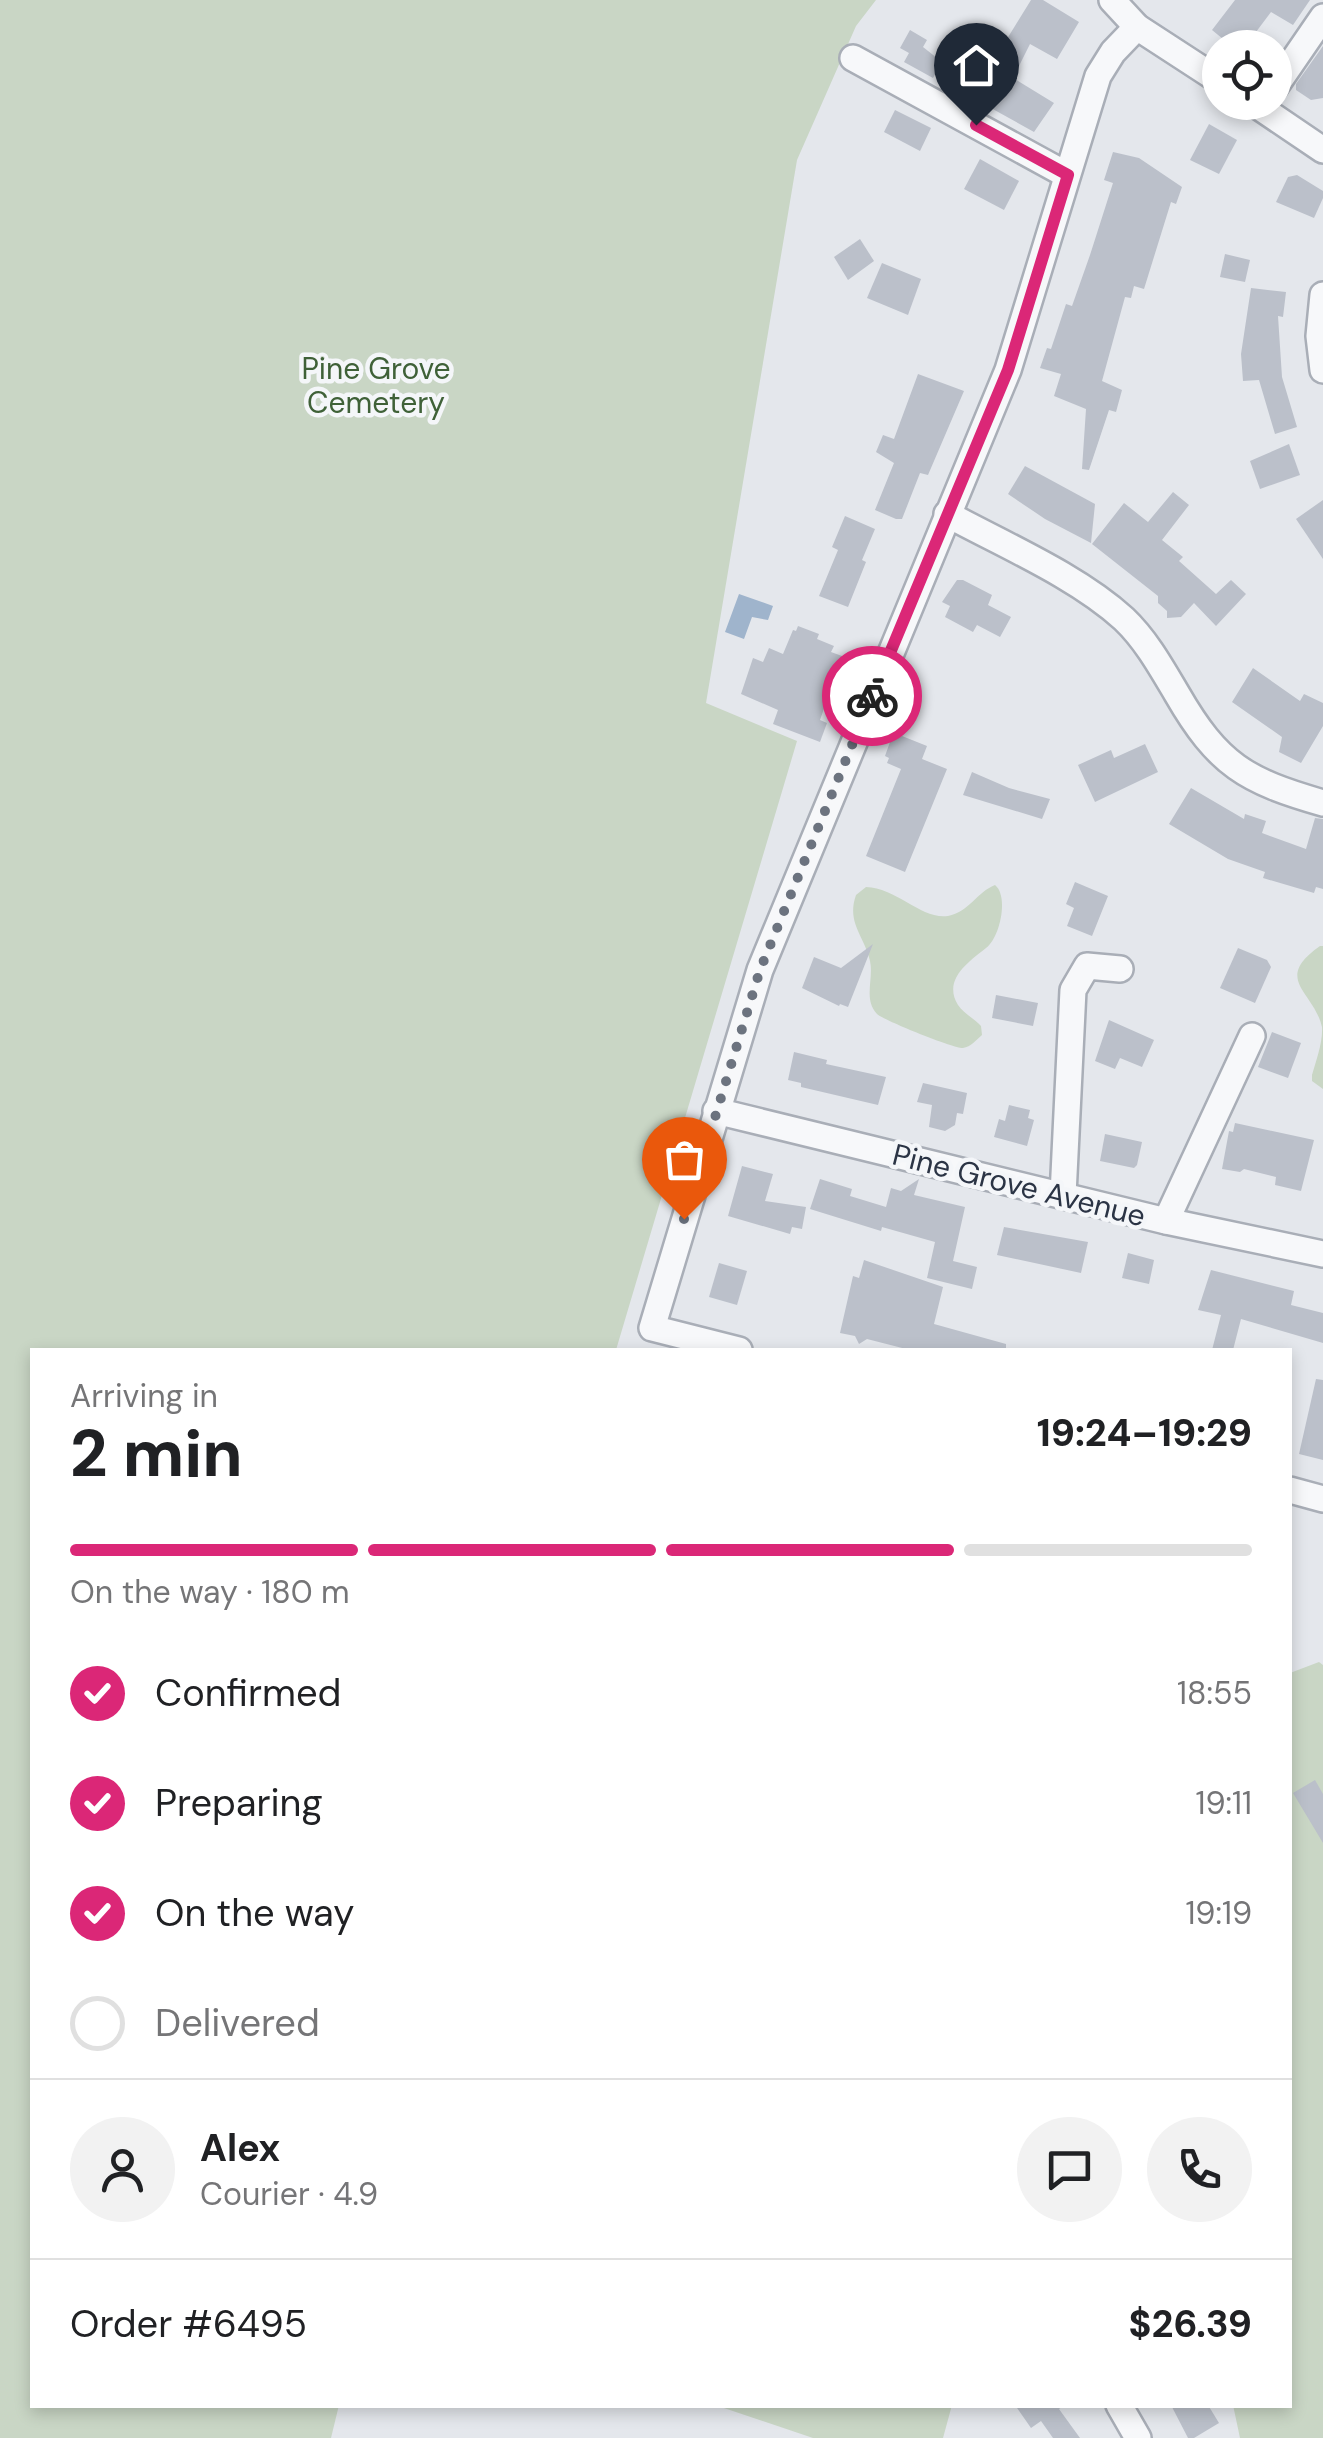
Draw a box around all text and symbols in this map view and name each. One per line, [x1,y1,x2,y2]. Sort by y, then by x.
pin [934,23,1019,126]
map controls [1202,30,1292,120]
button: locate [1202,30,1292,120]
icon: home [949,38,1004,93]
park label: Pine Grove Cemetery [301,349,451,422]
courier [822,646,922,746]
icon: bike [845,669,900,724]
pin [642,1117,727,1220]
icon: bag [657,1132,712,1187]
street label: Pine Grove Avenue [889,1135,1149,1235]
text: Arriving in [70,1375,218,1417]
text: 19:24–19:29 [1037,1408,1252,1458]
text: 2 min [70,1412,243,1496]
text: On the way · 180 m [70,1571,350,1613]
icon: check [70,1666,125,1721]
text: Confirmed [155,1668,341,1718]
text: 18:55 [1177,1672,1252,1714]
icon: check [70,1776,125,1831]
text: Preparing [155,1778,323,1828]
text: 19:11 [1195,1782,1252,1824]
icon: check [70,1886,125,1941]
text: On the way [155,1888,354,1938]
text: 19:19 [1185,1892,1252,1934]
text: Delivered [155,1998,320,2048]
button: person [70,2117,175,2222]
button: chat [1017,2117,1122,2222]
button: phone [1147,2117,1252,2222]
text: Alex [200,2123,280,2173]
text: Courier · 4.9 [200,2173,378,2215]
text: Order #6495 [70,2299,307,2349]
text: $26.39 [1129,2299,1252,2349]

